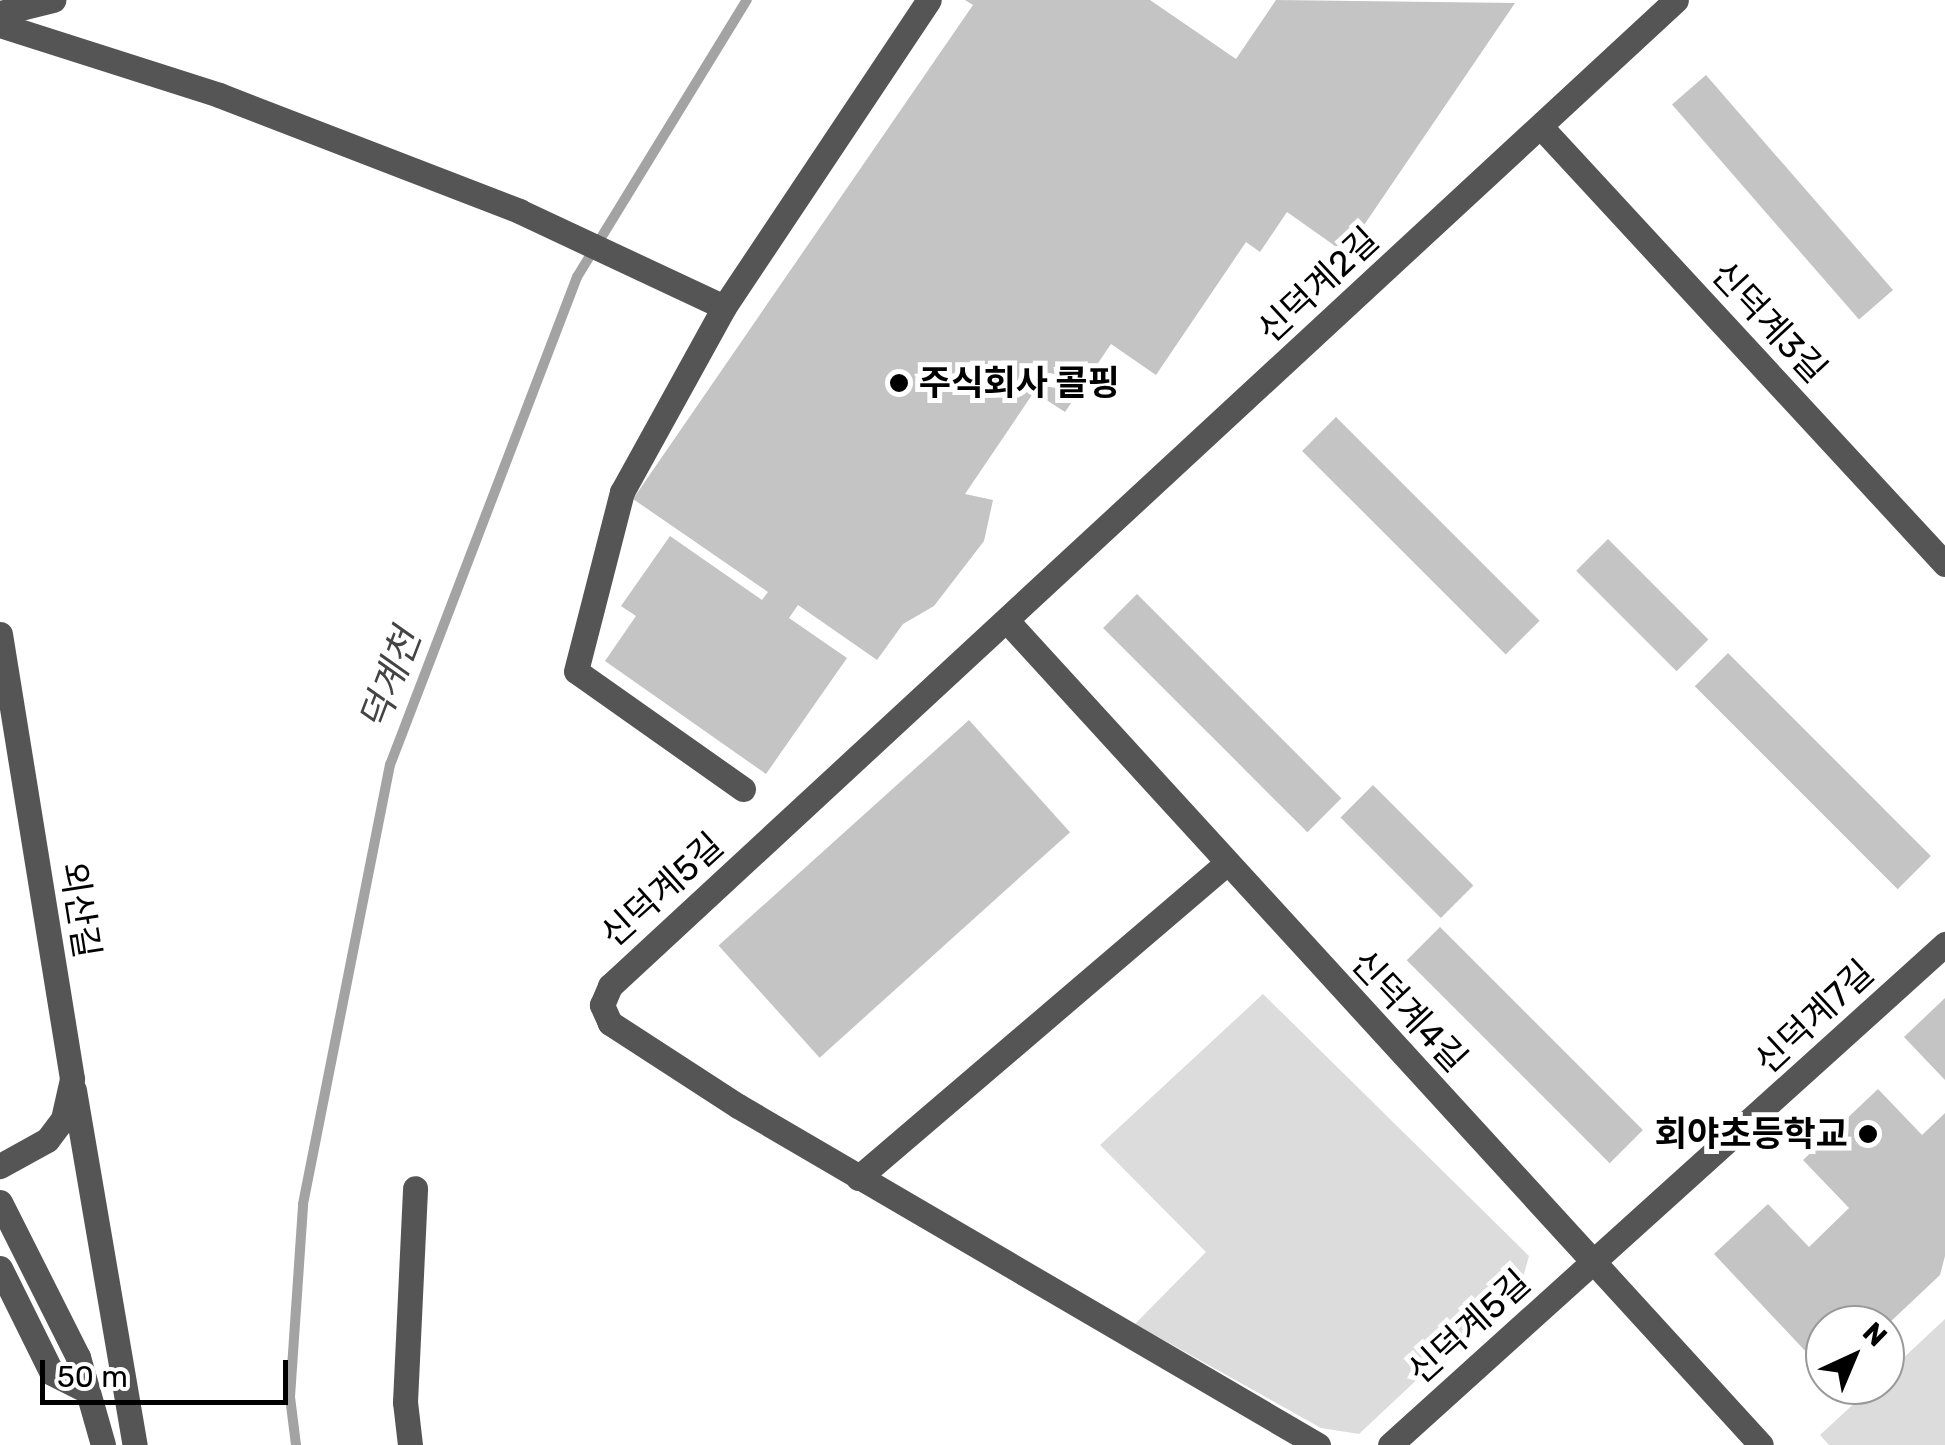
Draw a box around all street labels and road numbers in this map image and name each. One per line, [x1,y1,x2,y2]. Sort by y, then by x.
street label: 신덕계2길 [1249,219,1387,351]
street label: 신덕계3길 [1703,253,1835,391]
street label: 신덕계5길 [592,824,732,956]
street label: 외산길 [52,859,108,961]
street label: 신덕계4길 [1342,942,1476,1080]
street label: 신덕계7길 [1746,952,1882,1082]
street label: 신덕계5길 [1399,1261,1539,1393]

